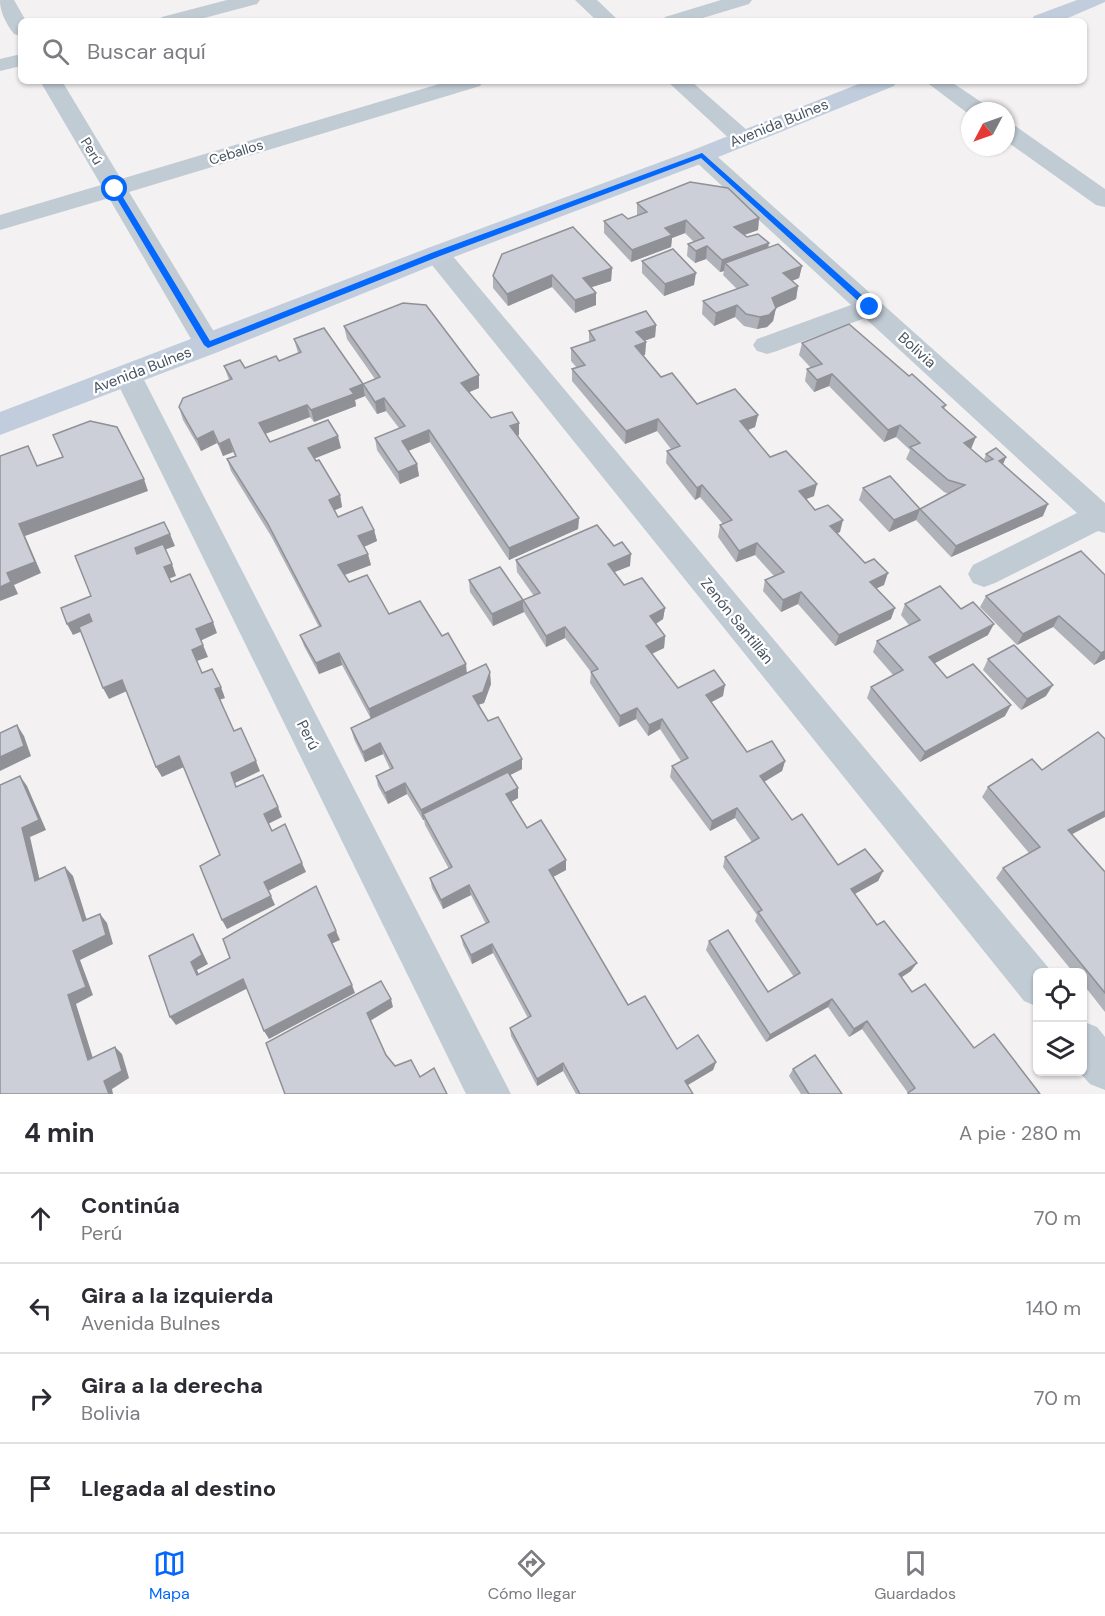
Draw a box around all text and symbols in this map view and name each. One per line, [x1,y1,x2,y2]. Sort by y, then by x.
search box [18,18,1087,84]
icon: search [39,35,72,68]
text: Buscar aquí [87,37,206,66]
street label: Avenida Bulnes [727,94,831,152]
north arrow [961,102,1015,156]
street label: Perú [77,134,107,168]
street label: Ceballos [207,135,265,169]
route start [101,175,127,201]
route end [856,293,882,319]
street label: Bolivia [894,328,940,372]
street label: Avenida Bulnes [90,342,194,398]
street label: Zenón Santillán [696,574,778,668]
street label: Perú [292,717,324,753]
map controls [1033,968,1087,1076]
button: locate [1033,968,1087,1022]
button: layers [1033,1022,1087,1076]
text: 4 min [24,1116,95,1150]
text: A pie · 280 m [959,1120,1081,1146]
text: Continúa [81,1191,180,1220]
icon: ahead [24,1202,57,1235]
text: 70 m [1034,1205,1081,1231]
text: Perú [81,1220,122,1246]
text: Gira a la izquierda [81,1281,273,1310]
icon: left [24,1292,57,1325]
text: 140 m [1026,1295,1081,1321]
text: Avenida Bulnes [81,1310,221,1336]
text: Gira a la derecha [81,1371,263,1400]
icon: right [24,1382,57,1415]
text: 70 m [1034,1385,1081,1411]
text: Bolivia [81,1400,140,1426]
icon: arrive [24,1472,57,1505]
text: Llegada al destino [81,1474,276,1503]
tab: Mapa [149,1547,190,1604]
tab: Cómo llegar [488,1547,576,1604]
tab: Guardados [874,1547,956,1604]

